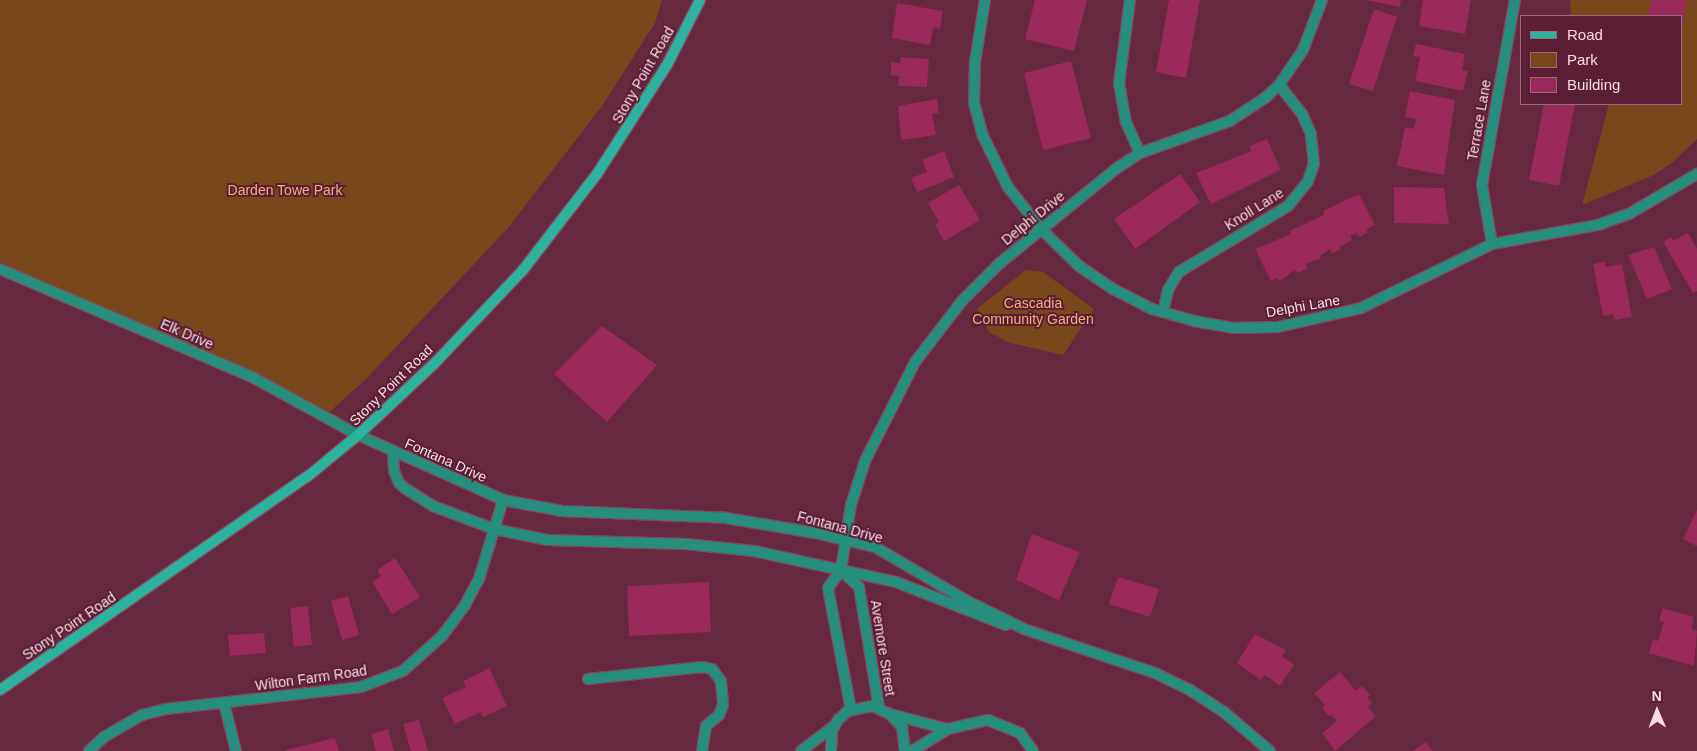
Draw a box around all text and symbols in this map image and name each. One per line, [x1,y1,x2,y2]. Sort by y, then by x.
legend [1520,15,1682,105]
street label: Stony Point Road [608,24,678,126]
text: Road [1567,26,1603,43]
text: Park [1567,51,1598,68]
text: Building [1567,76,1620,93]
street label: Terrace Lane [1464,78,1494,162]
park label: Darden Towe Park [227,182,343,198]
street label: Knoll Lane [1221,184,1287,234]
street label: Delphi Drive [998,187,1068,249]
street label: Delphi Lane [1265,291,1341,321]
park label: Cascadia Community Garden [972,295,1094,328]
street label: Elk Drive [158,315,216,353]
street label: Stony Point Road [346,341,436,429]
street label: Fontana Drive [402,434,490,486]
street label: Fontana Drive [795,508,885,546]
street label: Stony Point Road [19,589,119,663]
street label: Avemore Street [867,599,899,697]
street label: Wilton Farm Road [254,662,368,694]
north arrow [1632,686,1682,736]
text: N [1652,688,1662,704]

